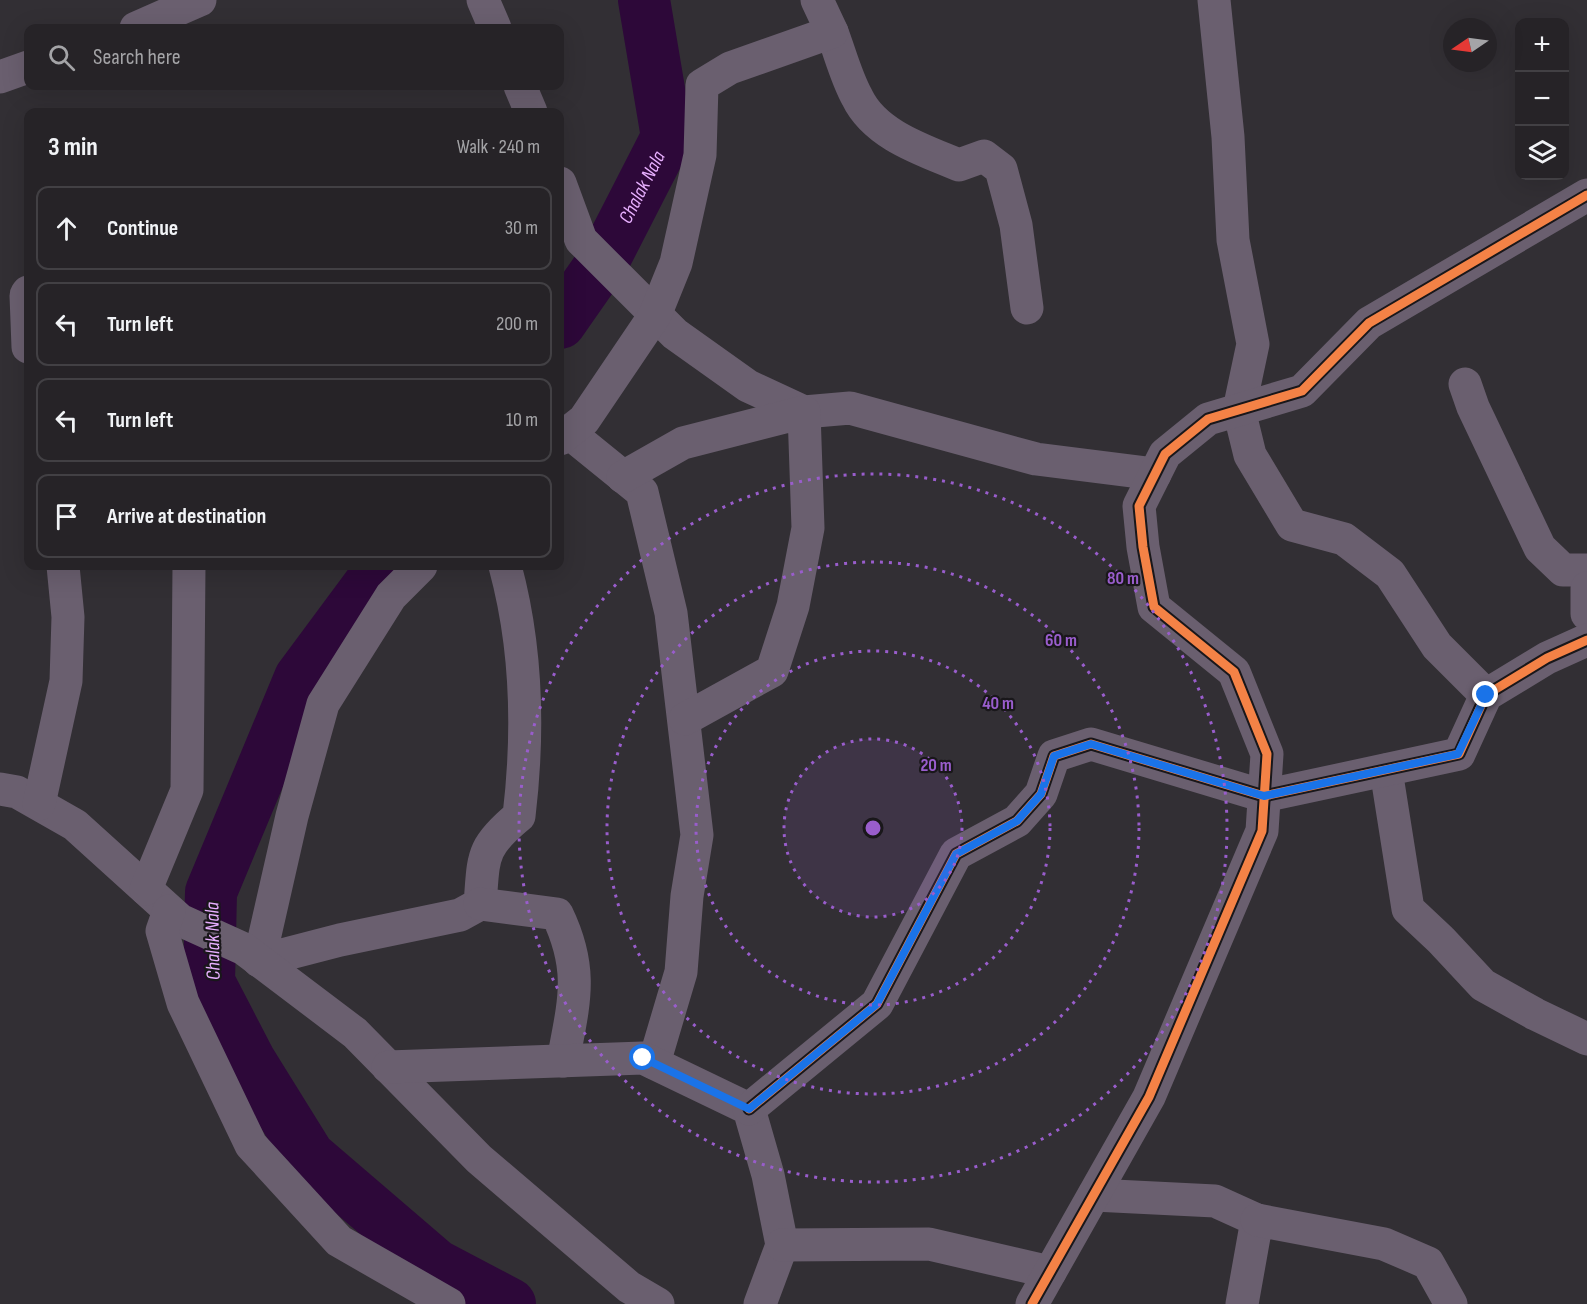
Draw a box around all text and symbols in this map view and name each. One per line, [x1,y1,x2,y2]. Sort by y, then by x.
north arrow [1443,18,1497,72]
map controls [1515,18,1569,180]
button: + [1515,18,1569,72]
search box [24,24,564,90]
icon: search [45,41,78,74]
text: Search here [93,44,180,71]
button: − [1515,72,1569,126]
button: layers [1515,126,1569,180]
text: 3 min [48,132,98,163]
text: Walk · 240 m [457,135,540,159]
water label: Chalak Nala [614,147,671,228]
icon: ahead [50,212,83,245]
text: Continue [107,215,178,242]
text: 30 m [505,216,538,240]
icon: left [50,308,83,341]
text: Turn left [107,311,173,338]
text: 200 m [496,312,538,336]
icon: left [50,404,83,437]
text: Turn left [107,407,173,434]
text: 10 m [506,408,538,432]
icon: arrive [50,500,83,533]
text: Arrive at destination [107,503,266,530]
text: 80 m [1107,568,1139,589]
text: 60 m [1045,630,1077,651]
route end [1472,681,1498,707]
text: 40 m [982,693,1014,714]
text: 20 m [920,755,952,776]
centre of rings [863,818,883,838]
water label: Chalak Nala [200,902,226,980]
route start [629,1044,655,1070]

